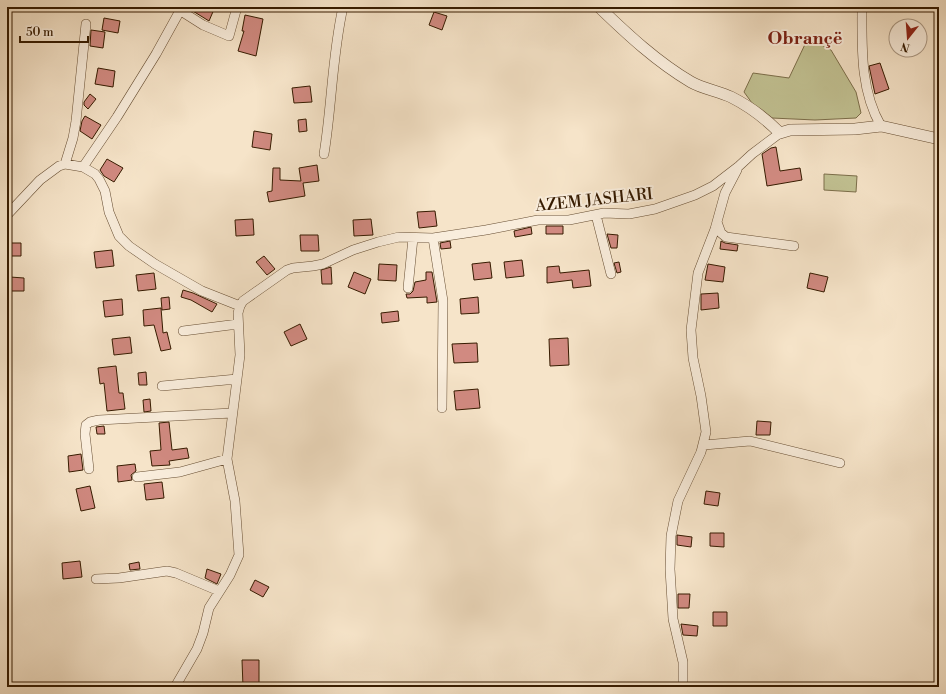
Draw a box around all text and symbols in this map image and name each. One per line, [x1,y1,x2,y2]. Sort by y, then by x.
scale bar [20,18,88,44]
north arrow [888,18,928,58]
text: 50 m [26,25,54,40]
district label: Obrançë [768,27,843,50]
text: N [899,39,912,55]
street label: AZEM JASHARI [534,184,654,216]

